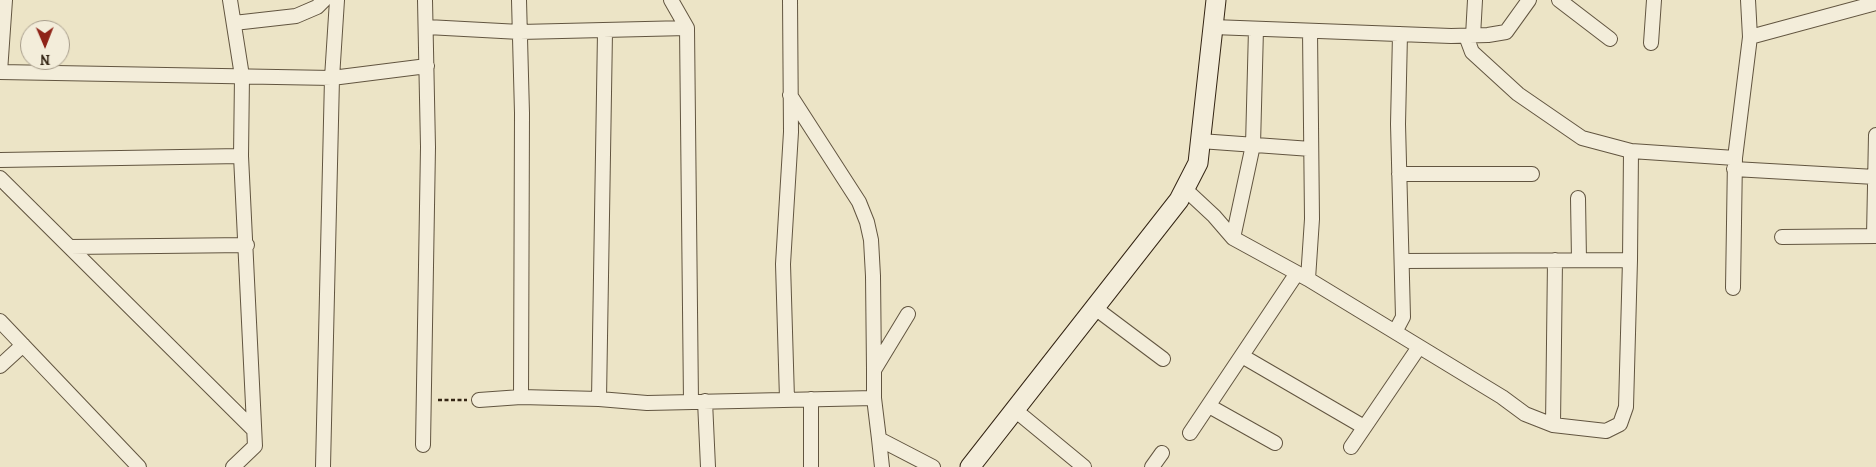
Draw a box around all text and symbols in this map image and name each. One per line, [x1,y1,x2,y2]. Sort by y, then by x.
north arrow [20,20,70,70]
text: N [40,50,51,69]

